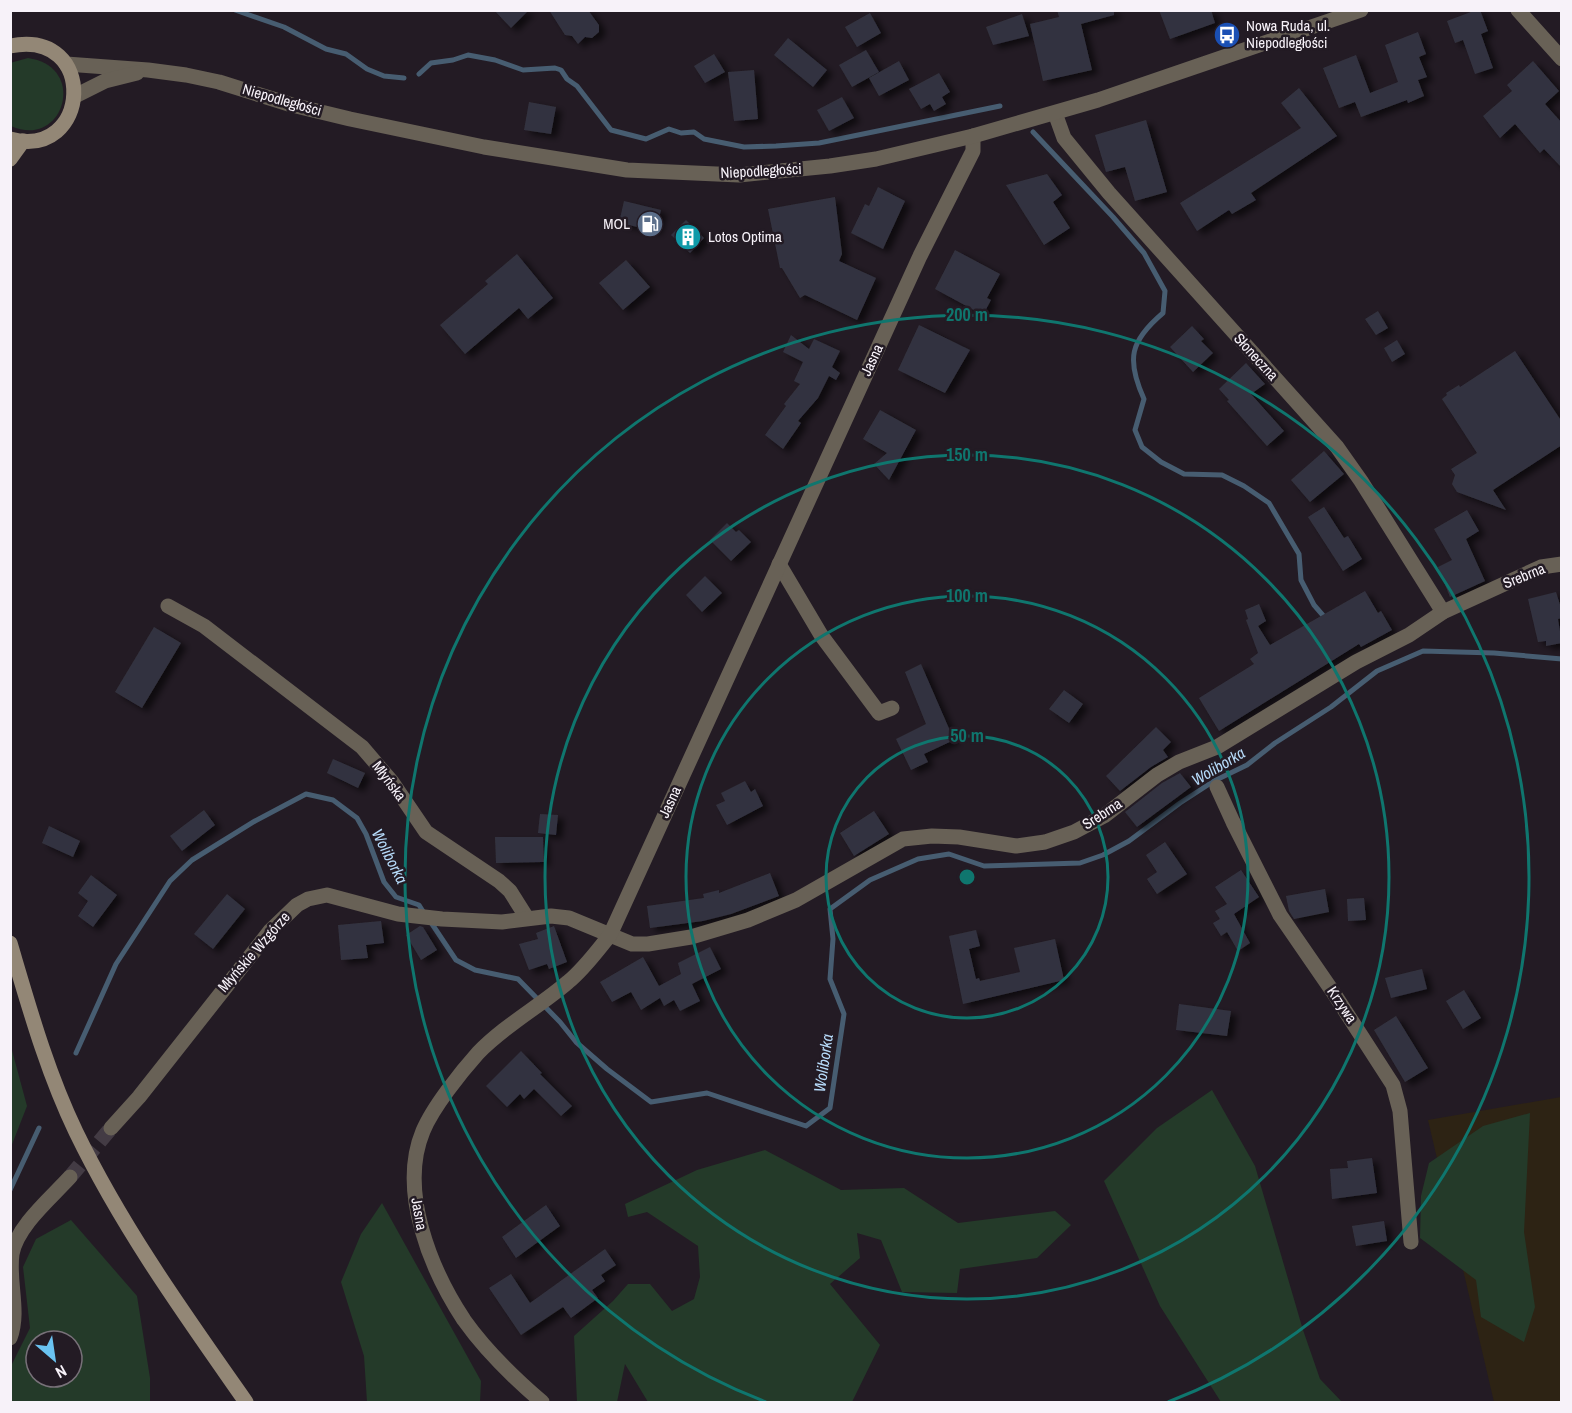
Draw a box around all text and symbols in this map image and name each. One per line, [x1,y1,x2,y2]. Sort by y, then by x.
place label: Nowa Ruda, ul. Niepodległości [1246,15,1330,53]
bus stop icon: Nowa Ruda, ul. Niepodległości [1212,20,1242,50]
street label: Niepodległości [240,78,324,121]
street label: Niepodległości [720,158,802,183]
fuel station icon: MOL [635,209,665,239]
place label: MOL [603,213,630,234]
building icon: Lotos Optima [673,222,703,252]
place label: Lotos Optima [708,226,782,247]
text: 200 m [946,302,988,327]
street label: Słoneczna [1229,328,1283,385]
street label: Jasna [855,340,888,379]
text: 150 m [946,442,988,467]
street label: Srebrna [1500,558,1548,593]
text: 100 m [946,583,988,608]
text: 50 m [950,723,984,748]
water label: Woliborka [1187,741,1249,791]
street label: Młyńska [367,756,411,805]
street label: Jasna [653,782,686,821]
street label: Srebrna [1078,793,1126,834]
water label: Woliborka [367,825,413,887]
centre of rings [957,867,977,887]
street label: Młyńskie Wzgórze [213,907,295,996]
street label: Krzywa [1322,982,1362,1027]
water label: Woliborka [808,1032,838,1094]
street label: Jasna [406,1196,433,1232]
north arrow [24,1329,84,1389]
text: N [52,1360,71,1384]

